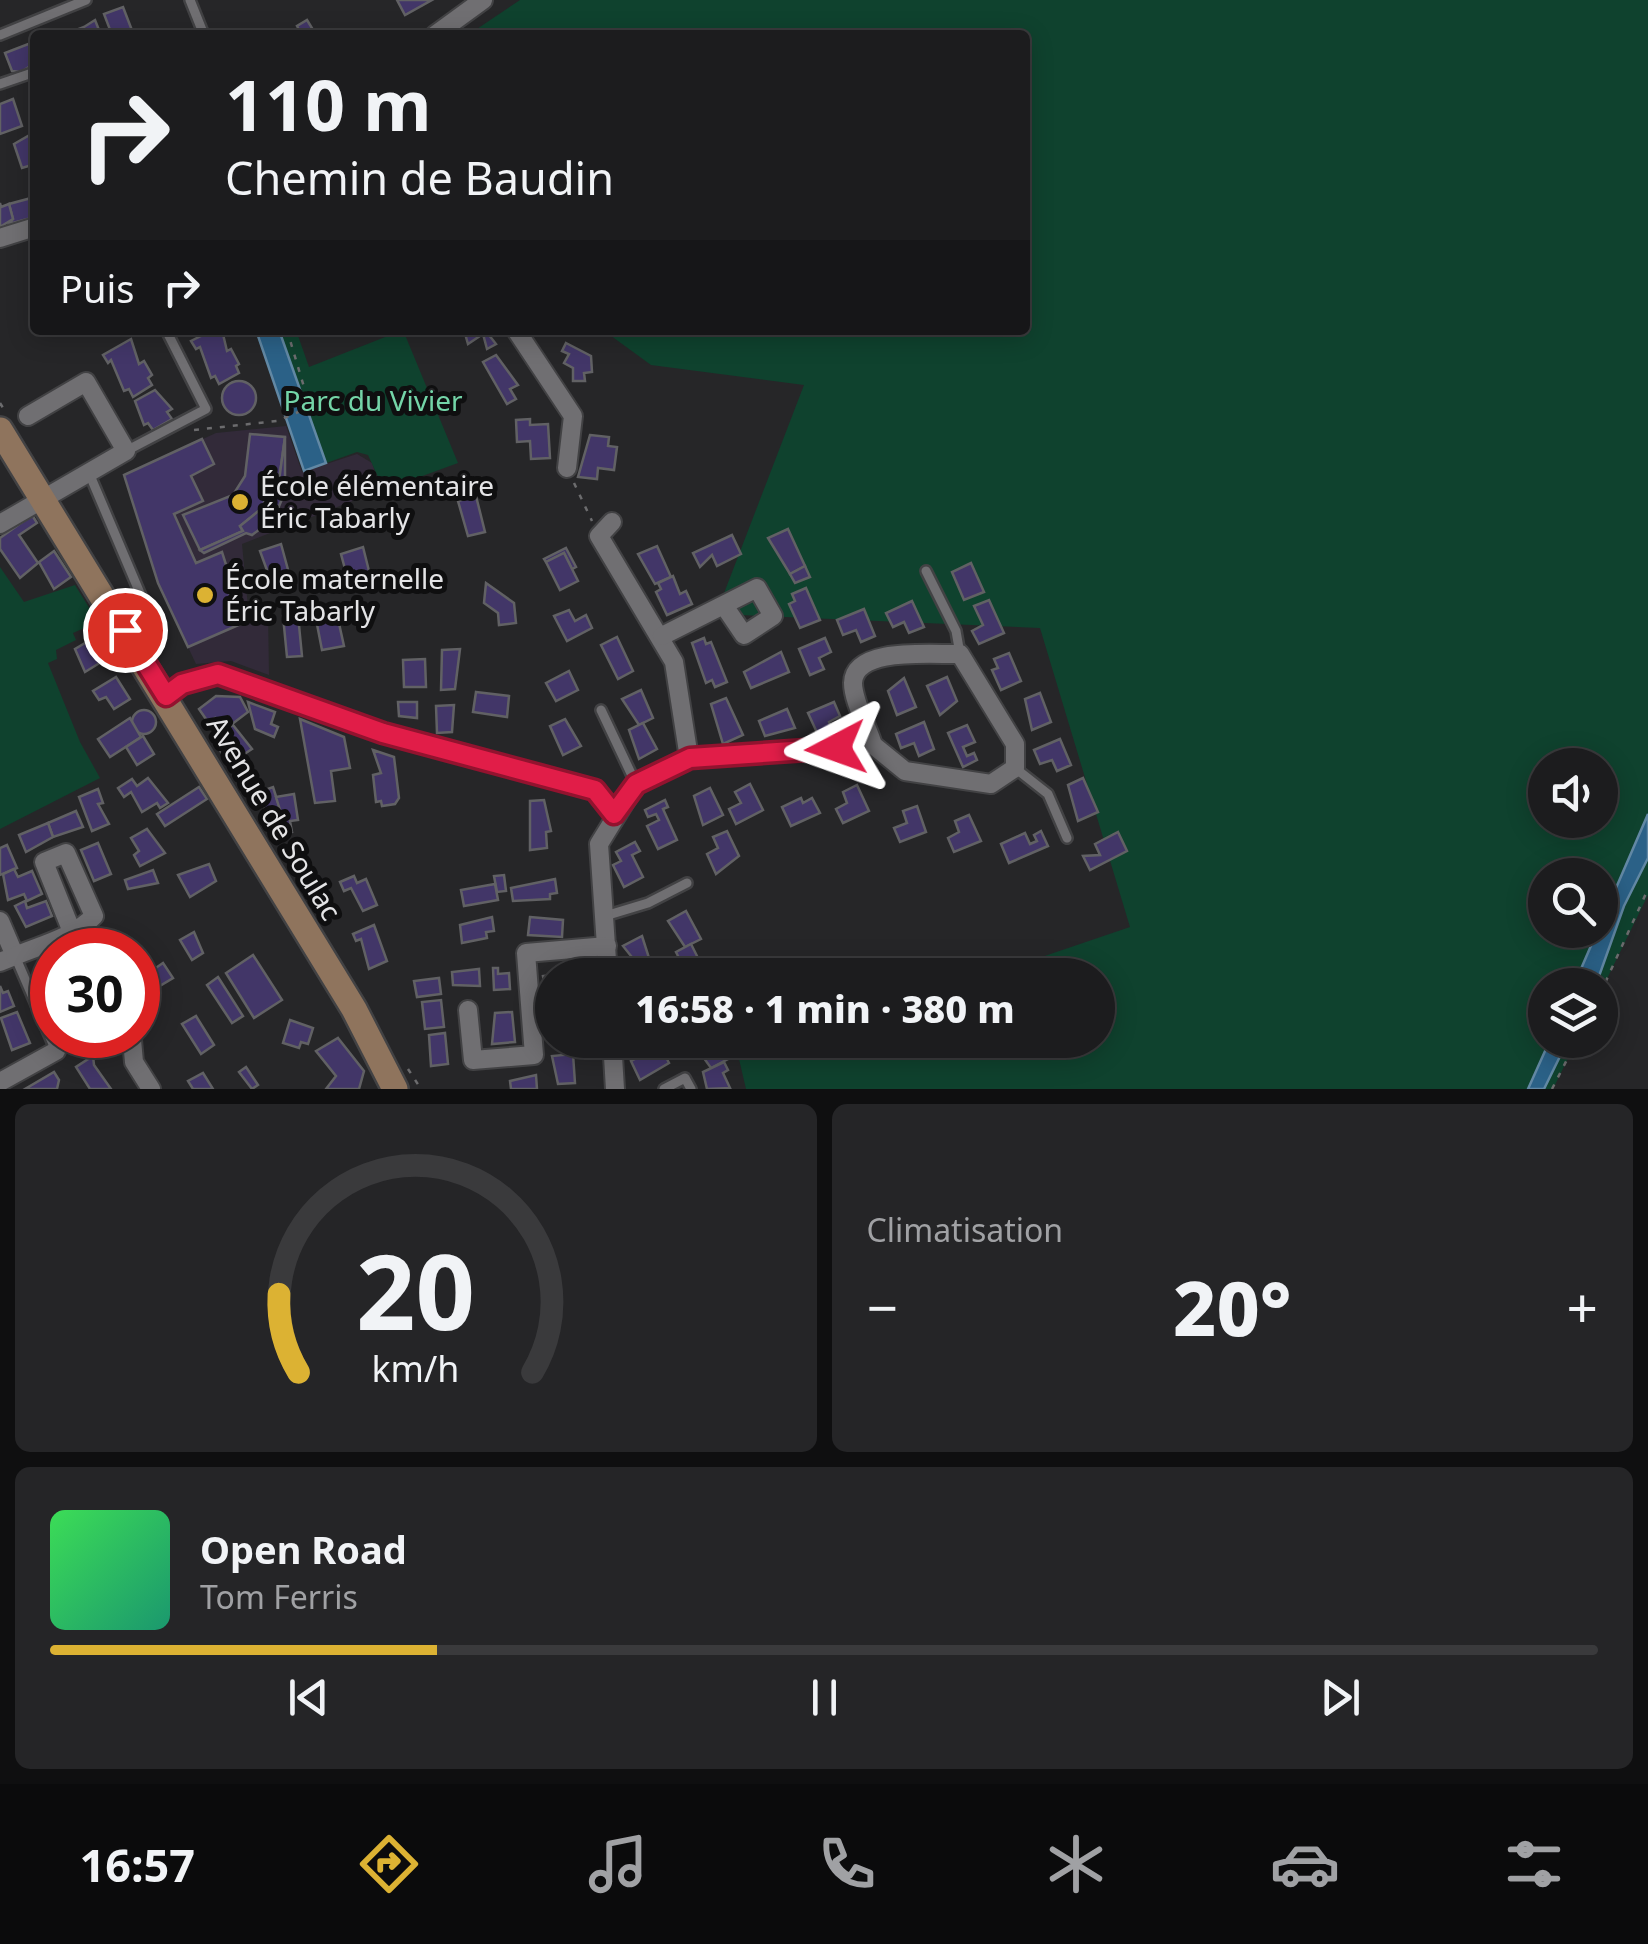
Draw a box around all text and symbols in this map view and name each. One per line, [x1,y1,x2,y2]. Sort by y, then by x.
text: 110 m [225,56,432,152]
icon: right [60,70,190,200]
text: Chemin de Baudin [225,147,614,208]
icon: right [154,260,209,315]
text: Puis [60,262,134,314]
park label: Parc du Vivier [283,381,463,419]
place label: École élémentaire Éric Tabarly [260,466,494,536]
marker: École élémentaire Éric Tabarly [229,491,251,513]
place label: École maternelle Éric Tabarly [225,559,444,629]
marker: École maternelle Éric Tabarly [194,584,216,606]
pin [83,588,168,673]
icon: arrive [98,603,153,658]
position arrow [784,696,888,800]
street label: Avenue de Soulac [199,708,351,927]
map controls [1528,748,1618,1058]
button: sound [1528,748,1618,838]
button: search [1528,858,1618,948]
speed limit sign: 30 [30,928,160,1058]
button: layers [1528,968,1618,1058]
text: 16:58 · 1 min · 380 m [635,982,1015,1034]
text: Climatisation [867,1208,1063,1251]
text: 20 [356,1219,475,1360]
text: 20° [1173,1256,1291,1358]
text: − [867,1269,898,1344]
text: + [1567,1269,1598,1344]
text: km/h [372,1344,460,1392]
text: Open Road [200,1523,407,1575]
text: Tom Ferris [200,1575,358,1618]
icon: previous [281,1670,336,1725]
icon: pause [797,1670,852,1725]
icon: next [1313,1670,1368,1725]
icon: directions [354,1829,424,1899]
icon: music [583,1829,653,1899]
icon: phone [812,1829,882,1899]
icon: climate [1041,1829,1111,1899]
icon: car [1270,1829,1340,1899]
icon: filters [1499,1829,1569,1899]
text: 16:57 [79,1834,195,1895]

